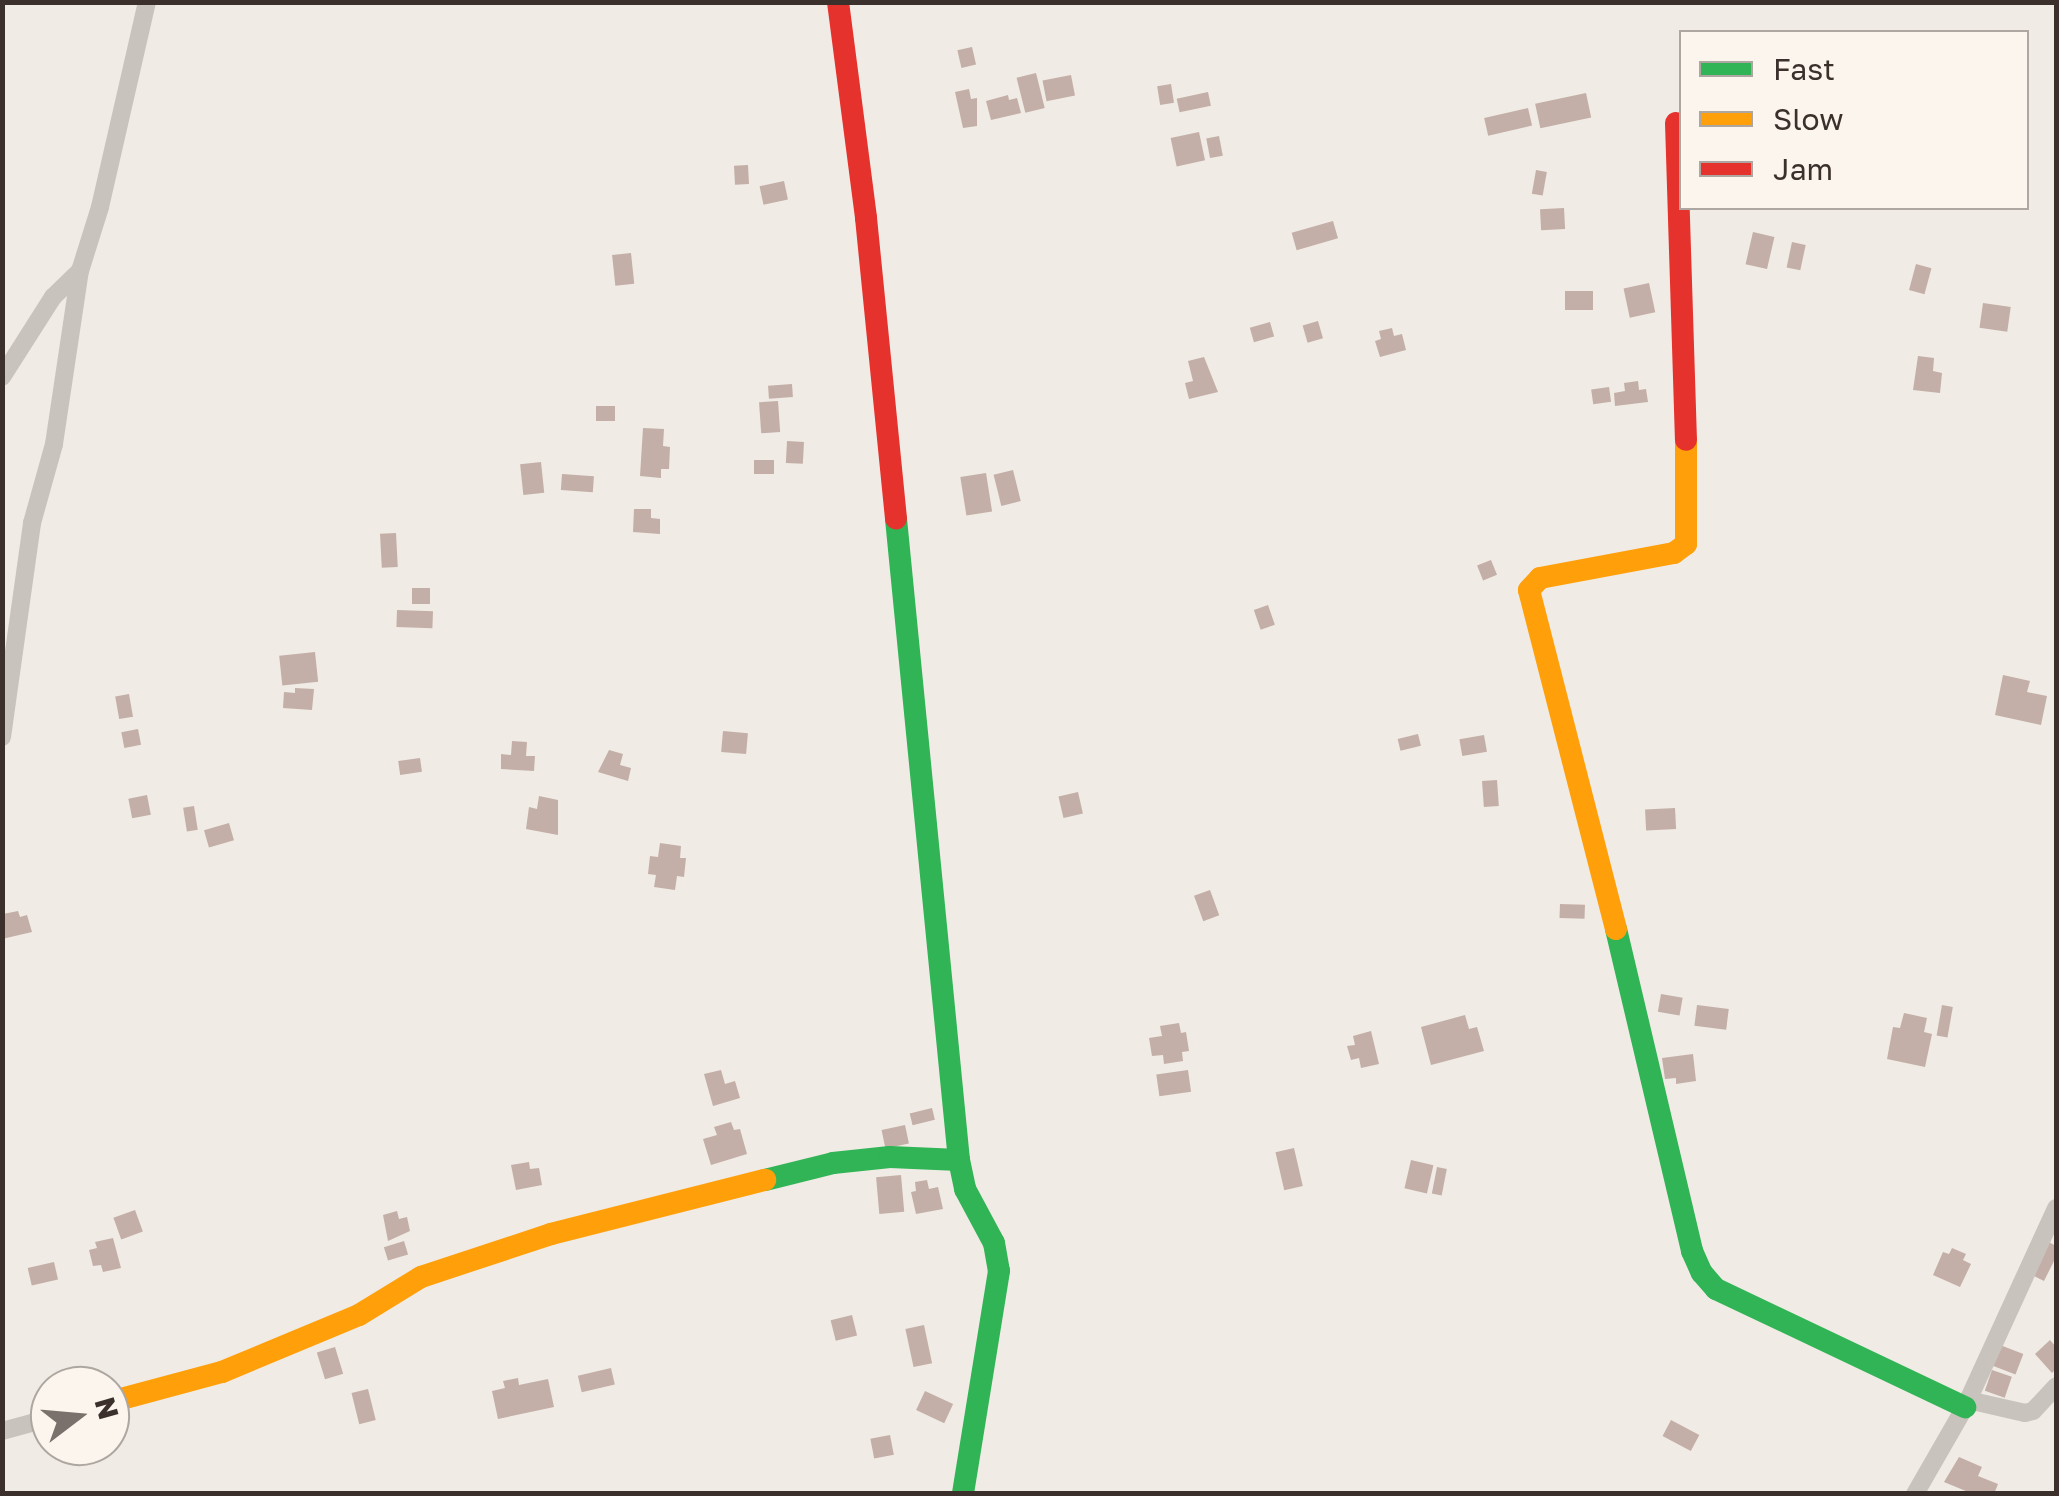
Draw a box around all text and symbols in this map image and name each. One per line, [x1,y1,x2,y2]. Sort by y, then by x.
legend [1679,30,2029,210]
text: Fast [1773,51,1835,87]
text: Slow [1773,101,1844,137]
text: Jam [1773,151,1833,187]
north arrow [30,1366,130,1466]
text: N [89,1393,126,1423]

